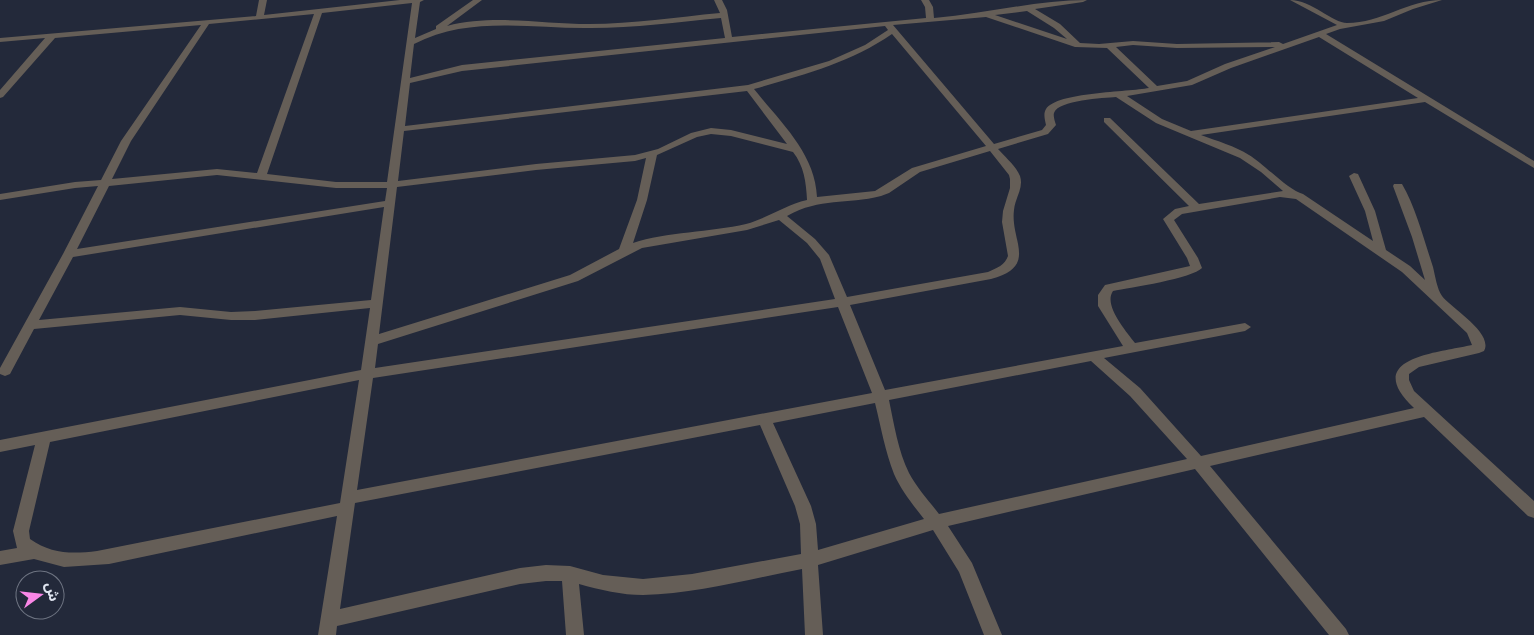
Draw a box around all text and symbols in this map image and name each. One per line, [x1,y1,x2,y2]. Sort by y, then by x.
north arrow [15,570,65,620]
text: ش [41,580,64,603]

